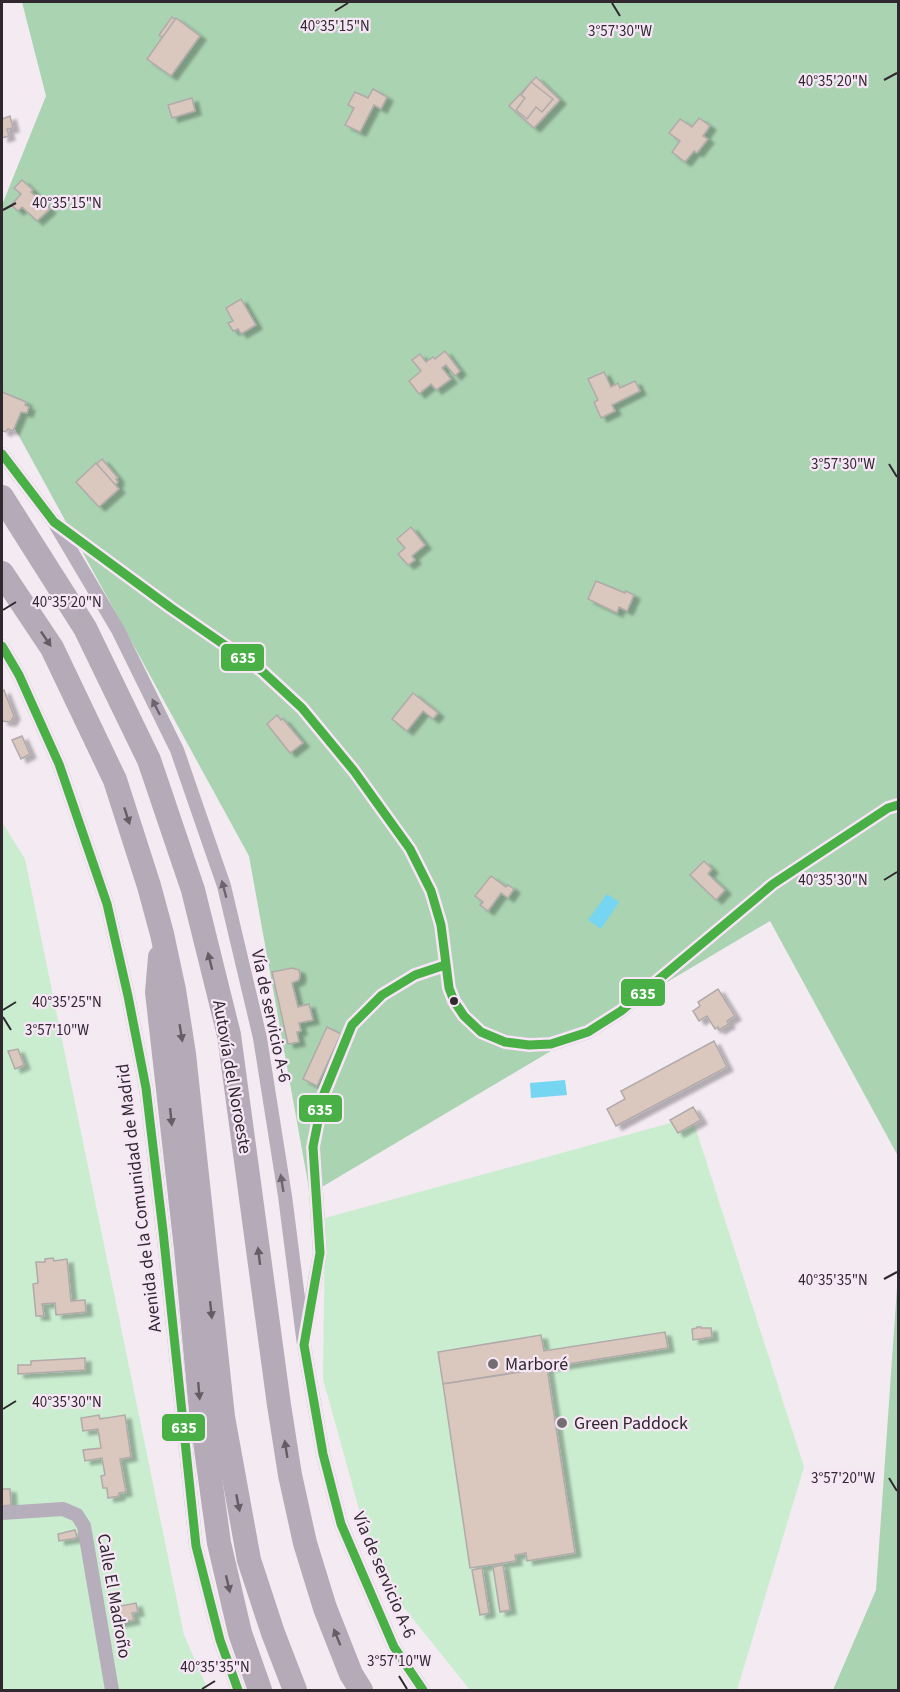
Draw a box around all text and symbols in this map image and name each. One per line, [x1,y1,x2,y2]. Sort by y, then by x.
text: 40°35'15"N [300,16,370,37]
text: 3°57'30"W [588,21,652,42]
text: 40°35'20"N [798,71,868,92]
text: 40°35'15"N [32,193,102,214]
text: 3°57'30"W [811,454,875,475]
text: 40°35'20"N [32,592,102,613]
one-way arrow [40,630,51,647]
line badge: 635 [220,643,265,672]
text: 635 [230,647,256,669]
one-way arrow [151,698,160,715]
one-way arrow [122,807,132,825]
text: 40°35'30"N [798,870,868,891]
one-way arrow [219,880,229,898]
street label: Vía de servicio A-6 [245,947,297,1085]
one-way arrow [205,951,215,970]
line badge: 635 [620,978,666,1007]
text: 635 [630,983,656,1005]
text: 40°35'25"N [32,992,102,1013]
unlabelled marker [448,995,460,1007]
street label: Autovía del Noroeste [206,998,258,1156]
text: 3°57'10"W [25,1020,89,1041]
one-way arrow [176,1023,185,1042]
street label: Avenida de la Comunidad de Madrid [110,1062,168,1334]
line badge: 635 [298,1094,343,1123]
text: 635 [307,1099,333,1121]
one-way arrow [167,1108,176,1127]
one-way arrow [278,1173,287,1192]
one-way arrow [255,1247,264,1266]
text: 40°35'35"N [798,1270,868,1291]
one-way arrow [206,1301,216,1320]
place label: Marboré [505,1352,568,1377]
marker: Marboré [486,1357,500,1371]
one-way arrow [194,1382,204,1401]
text: 40°35'30"N [32,1392,102,1413]
place label: Green Paddock [574,1411,688,1436]
line badge: 635 [161,1413,206,1442]
marker: Green Paddock [555,1416,569,1430]
text: 635 [171,1417,197,1439]
one-way arrow [281,1440,290,1459]
text: 3°57'20"W [811,1468,875,1489]
one-way arrow [234,1494,243,1513]
street label: Vía de servicio A-6 [346,1508,422,1642]
street label: Calle El Madroño [91,1532,137,1660]
one-way arrow [224,1575,234,1593]
one-way arrow [332,1628,341,1646]
text: 3°57'10"W [367,1651,431,1672]
text: 40°35'35"N [180,1657,250,1678]

